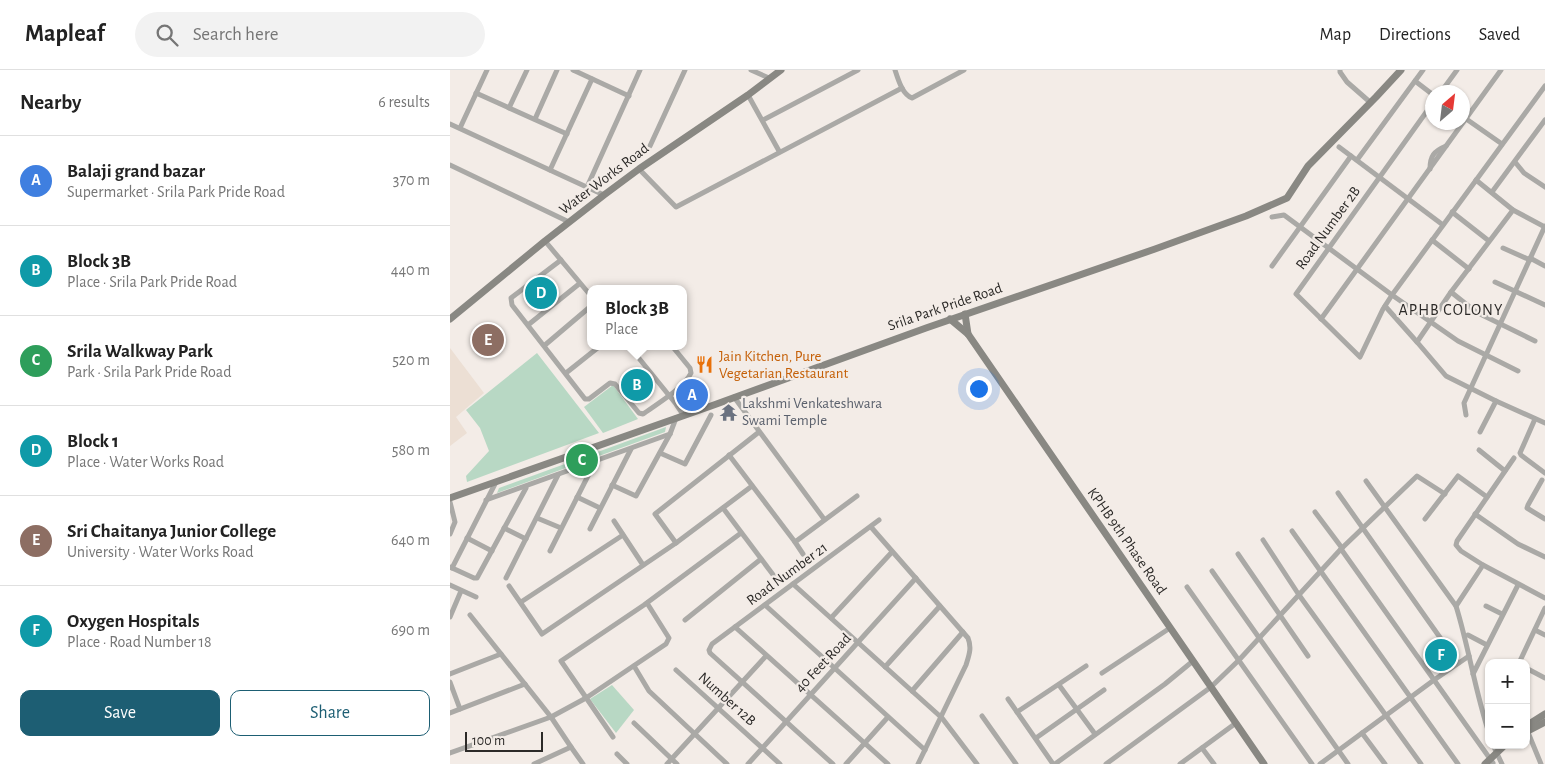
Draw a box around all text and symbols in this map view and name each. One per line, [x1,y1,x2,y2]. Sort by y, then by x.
search box [135,12,485,57]
icon: search [153,21,181,49]
text: Mapleaf [25,22,105,46]
text: Search here [193,25,279,44]
text: Map [1320,26,1351,44]
text: Directions [1379,26,1451,44]
text: Saved [1479,26,1520,44]
north arrow [1425,85,1470,130]
text: Nearby [20,92,81,113]
text: 6 results [378,94,430,110]
street label: Water Works Road [556,140,652,217]
text: Balaji grand bazar [67,162,205,181]
text: A [31,172,41,188]
text: 370 m [393,172,430,188]
text: Supermarket · Srila Park Pride Road [67,184,285,200]
street label: Road Number 2B [1293,184,1363,272]
text: Block 3B [67,252,131,271]
text: B [31,262,41,278]
text: 440 m [391,262,430,278]
text: Place · Srila Park Pride Road [67,274,237,290]
pin: D [525,274,557,312]
street label: Srila Park Pride Road [886,280,1004,334]
popup [587,285,687,350]
text: Block 3B [605,299,669,318]
district label: APHB COLONY [1399,302,1503,318]
pin: E [472,321,504,359]
text: Place [605,321,638,337]
text: Srila Walkway Park [67,342,213,361]
place label: Jain Kitchen, Pure Vegetarian Restaurant [719,349,849,381]
text: C [32,352,40,368]
text: 520 m [392,352,430,368]
restaurant icon: Jain Kitchen, Pure Vegetarian Restaurant [695,355,715,375]
text: Park · Srila Park Pride Road [67,364,232,380]
pin: B [621,366,653,404]
pin: A [676,376,708,414]
your location [966,376,992,402]
place label: Lakshmi Venkateshwara Swami Temple [742,396,882,428]
temple icon: Lakshmi Venkateshwara Swami Temple [718,402,738,422]
text: Block 1 [67,432,119,451]
pin: C [566,441,598,479]
text: D [31,442,41,458]
text: 580 m [392,442,430,458]
text: Place · Water Works Road [67,454,224,470]
street label: KPHB 9th Phase Road [1085,485,1169,597]
text: Sri Chaitanya Junior College [67,522,276,541]
text: E [32,532,40,548]
text: 640 m [391,532,430,548]
street label: Road Number 21 [744,540,830,608]
text: University · Water Works Road [67,544,254,560]
text: Oxygen Hospitals [67,612,200,631]
text: F [32,622,40,638]
text: 690 m [391,622,430,638]
street label: 40 Feet Road [792,630,854,695]
text: Place · Road Number 18 [67,634,212,650]
pin: F [1425,636,1457,674]
map controls [1485,659,1530,749]
button: + [1485,659,1530,704]
street label: Number 12B [695,669,759,729]
button: Save [20,690,220,736]
button: Share [230,690,430,736]
button: − [1485,704,1530,749]
scale bar [465,729,542,752]
text: 100 m [472,734,505,748]

